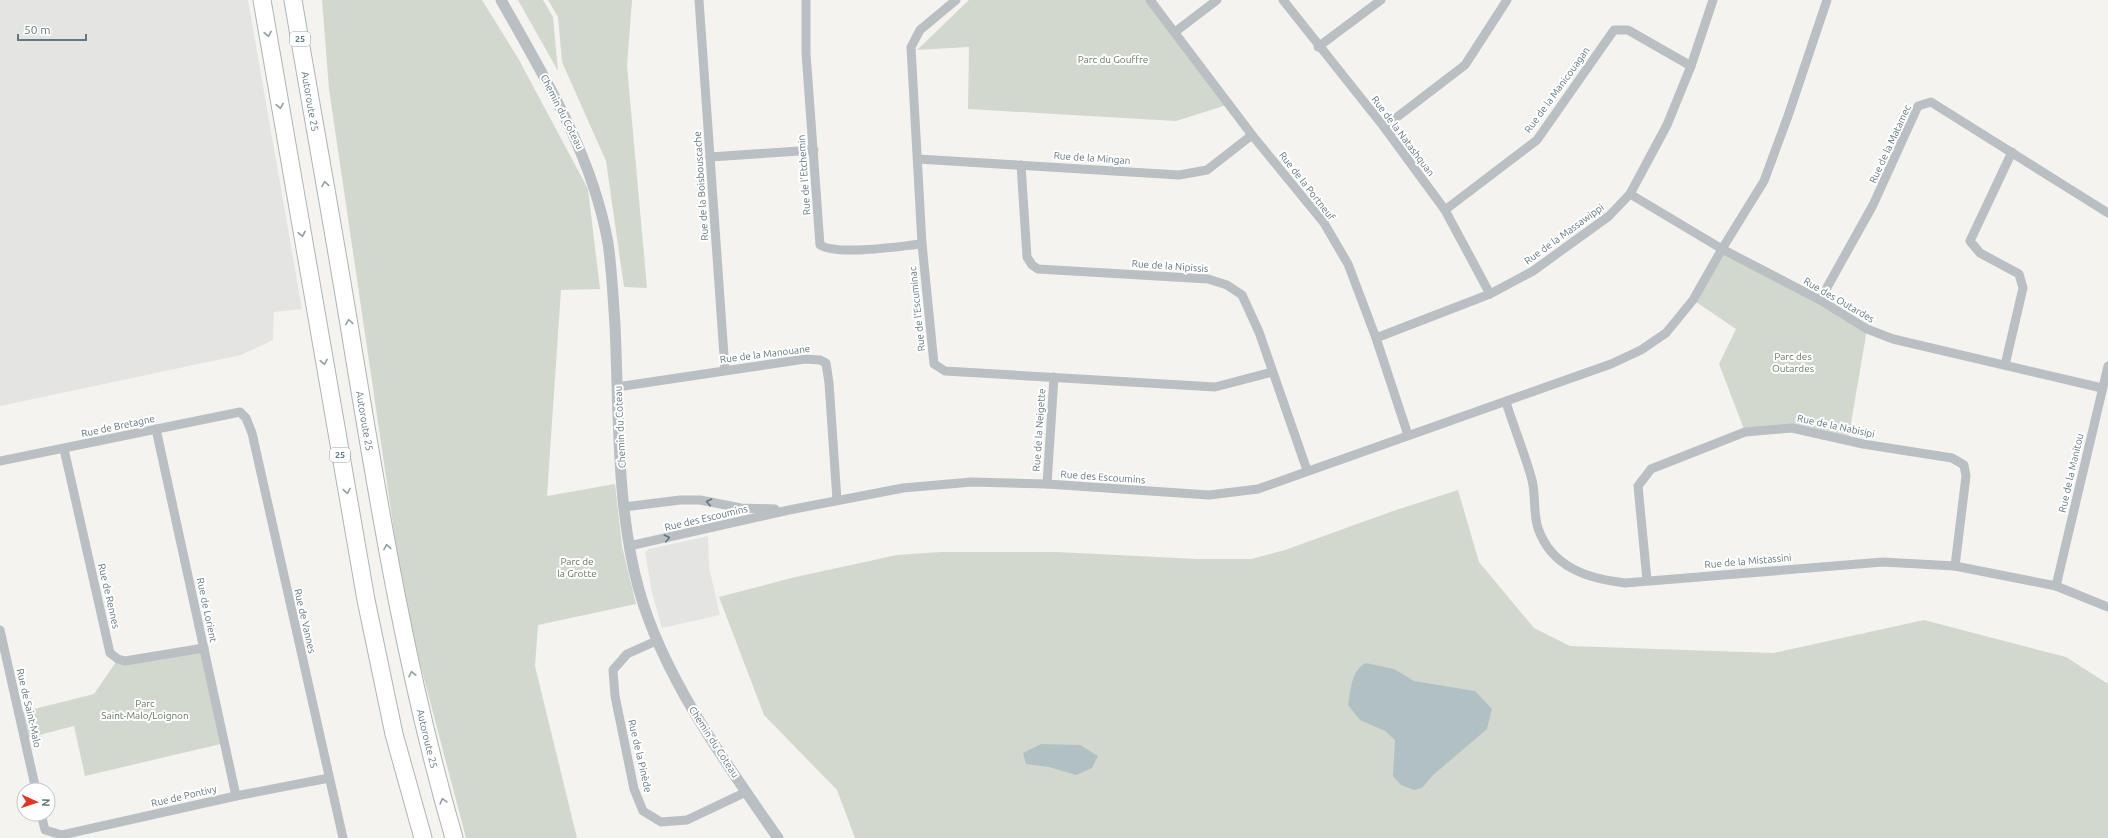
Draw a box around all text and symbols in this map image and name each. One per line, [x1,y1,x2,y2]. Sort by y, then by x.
scale bar [18,16,86,42]
text: 50 m [24,23,51,36]
one-way arrow [263,31,272,37]
road number: 25 [290,32,310,46]
street label: Rue de la Manicouagan [1522,45,1592,135]
park label: Parc du Gouffre [1078,54,1148,65]
street label: Autoroute 25 [300,71,321,132]
street label: Chemin du Coteau [538,73,586,151]
street label: Rue de la Natashquan [1369,94,1437,178]
one-way arrow [275,103,284,109]
street label: Rue de la Matamec [1867,103,1913,185]
street label: Rue de la Boisbouscache [692,131,710,241]
street label: Rue de l'Etchemin [796,134,812,216]
street label: Rue de la Mingan [1053,150,1131,166]
street label: Rue de la Portneuf [1277,150,1337,223]
one-way arrow [321,181,330,187]
street label: Rue de la Massawippi [1522,201,1606,267]
one-way arrow [298,231,306,237]
street label: Rue de la Nipissis [1131,258,1209,274]
street label: Rue de l'Escuminac [907,266,927,352]
street label: Rue des Outardes [1802,275,1876,325]
one-way arrow [345,319,354,325]
street label: Rue de la Manouane [719,343,811,365]
park label: Parc des Outardes [1772,351,1814,374]
one-way arrow [320,359,328,366]
street label: Chemin du Coteau [612,386,628,468]
street label: Rue de la Neigette [1031,388,1047,472]
street label: Autoroute 25 [355,390,375,452]
street label: Rue de la Nabisipi [1796,412,1876,440]
street label: Rue de Bretagne [80,413,156,439]
street label: Rue de la Manitou [2057,432,2085,514]
road number: 25 [330,448,350,462]
street label: Rue des Escoumins [1060,469,1146,485]
one-way arrow [342,487,350,494]
one-way arrow [705,498,712,506]
street label: Rue des Escoumins [663,503,749,533]
one-way arrow [664,535,670,543]
one-way arrow [383,544,392,550]
street label: Rue de la Mistassini [1704,552,1792,570]
park label: Parc de la Grotte [557,556,597,579]
street label: Rue de Rennes [96,562,122,630]
street label: Rue de Lorient [195,577,219,643]
street label: Rue de Vannes [292,588,318,654]
street label: Rue de Saint-Malo [15,667,43,749]
one-way arrow [408,671,416,678]
park label: Parc Saint-Malo/Loignon [101,698,189,721]
street label: Chemin du Coteau [687,704,741,780]
street label: Autoroute 25 [415,708,440,769]
street label: Rue de la Pinède [626,718,654,794]
north arrow [16,782,56,822]
street label: Rue de Pontivy [150,783,218,809]
one-way arrow [439,797,448,804]
text: N [40,798,52,807]

